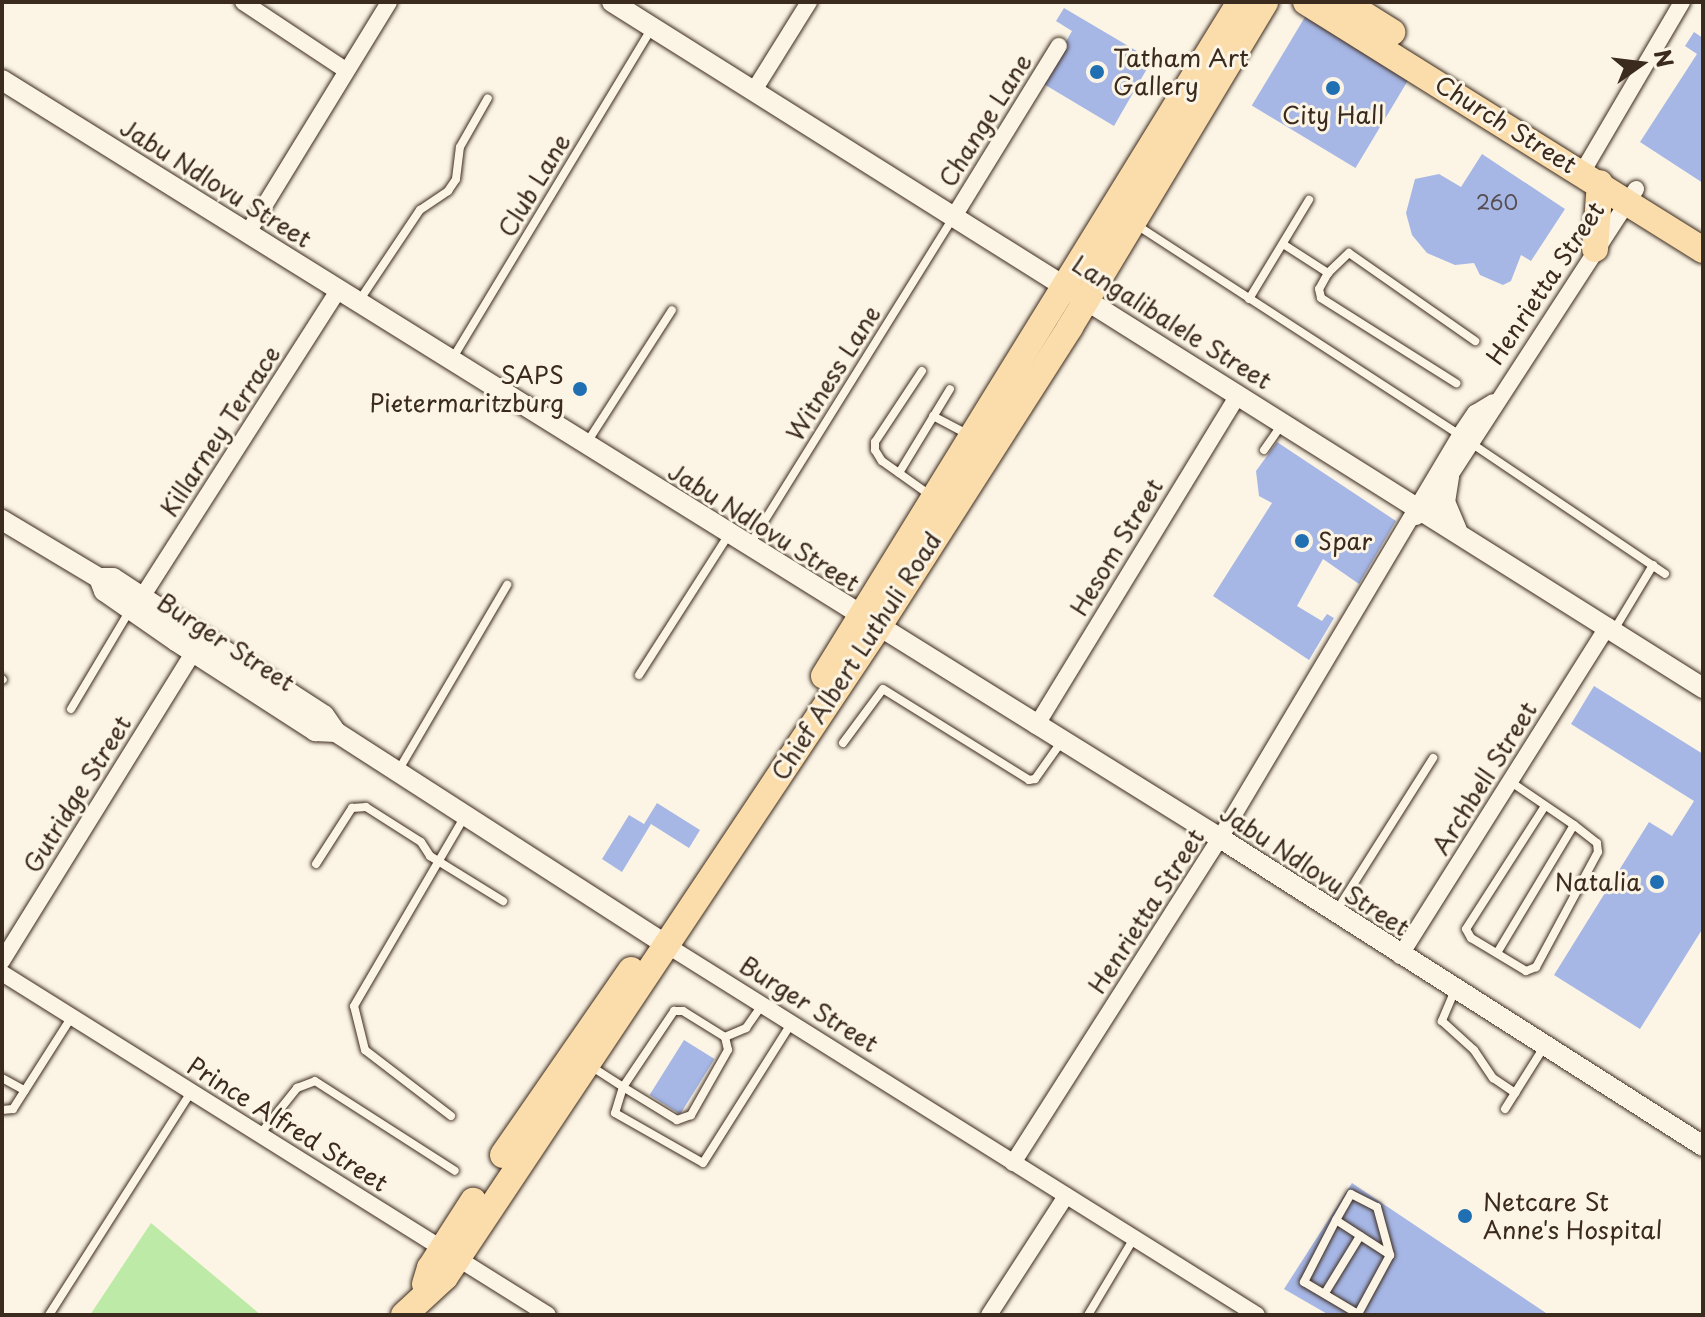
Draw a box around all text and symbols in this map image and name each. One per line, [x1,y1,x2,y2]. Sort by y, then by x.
north arrow [1601,24,1681,104]
place label: Tatham Art Gallery [1113,44,1248,100]
text: N [1647,46,1683,71]
street label: Change Lane [933,48,1037,192]
marker: Tatham Art Gallery [1088,63,1106,81]
street label: Church Street [1430,69,1582,179]
marker: City Hall [1324,79,1342,97]
place label: City Hall [1281,101,1385,129]
street label: Jabu Ndlovu Street [115,112,317,254]
street label: Club Lane [492,128,576,242]
house number: 260 [1476,190,1518,214]
street label: Henrietta Street [1480,196,1610,370]
street label: Langalibalele Street [1067,249,1277,395]
street label: Witness Lane [780,300,886,446]
street label: Killarney Terrace [154,340,286,522]
place label: SAPS Pietermaritzburg [370,361,564,417]
marker: SAPS Pietermaritzburg [571,380,589,398]
street label: Jabu Ndlovu Street [663,456,865,598]
street label: Hesom Street [1064,473,1168,621]
street label: Chief Albert Luthuli Road [765,526,947,786]
place label: Spar [1318,527,1372,555]
marker: Spar [1293,532,1311,550]
street label: Burger Street [152,587,300,697]
street label: Archbell Street [1425,696,1543,860]
street label: Gutridge Street [17,710,137,878]
street label: Jabu Ndlovu Street [1215,798,1415,942]
street label: Henrietta Street [1082,823,1210,999]
place label: Natalia [1555,868,1641,896]
marker: Natalia [1648,873,1666,891]
street label: Burger Street [734,950,884,1058]
street label: Prince Alfred Street [182,1050,394,1198]
place label: Netcare St Anne's Hospital [1483,1188,1663,1244]
marker: Netcare St Anne's Hospital [1454,1205,1476,1227]

